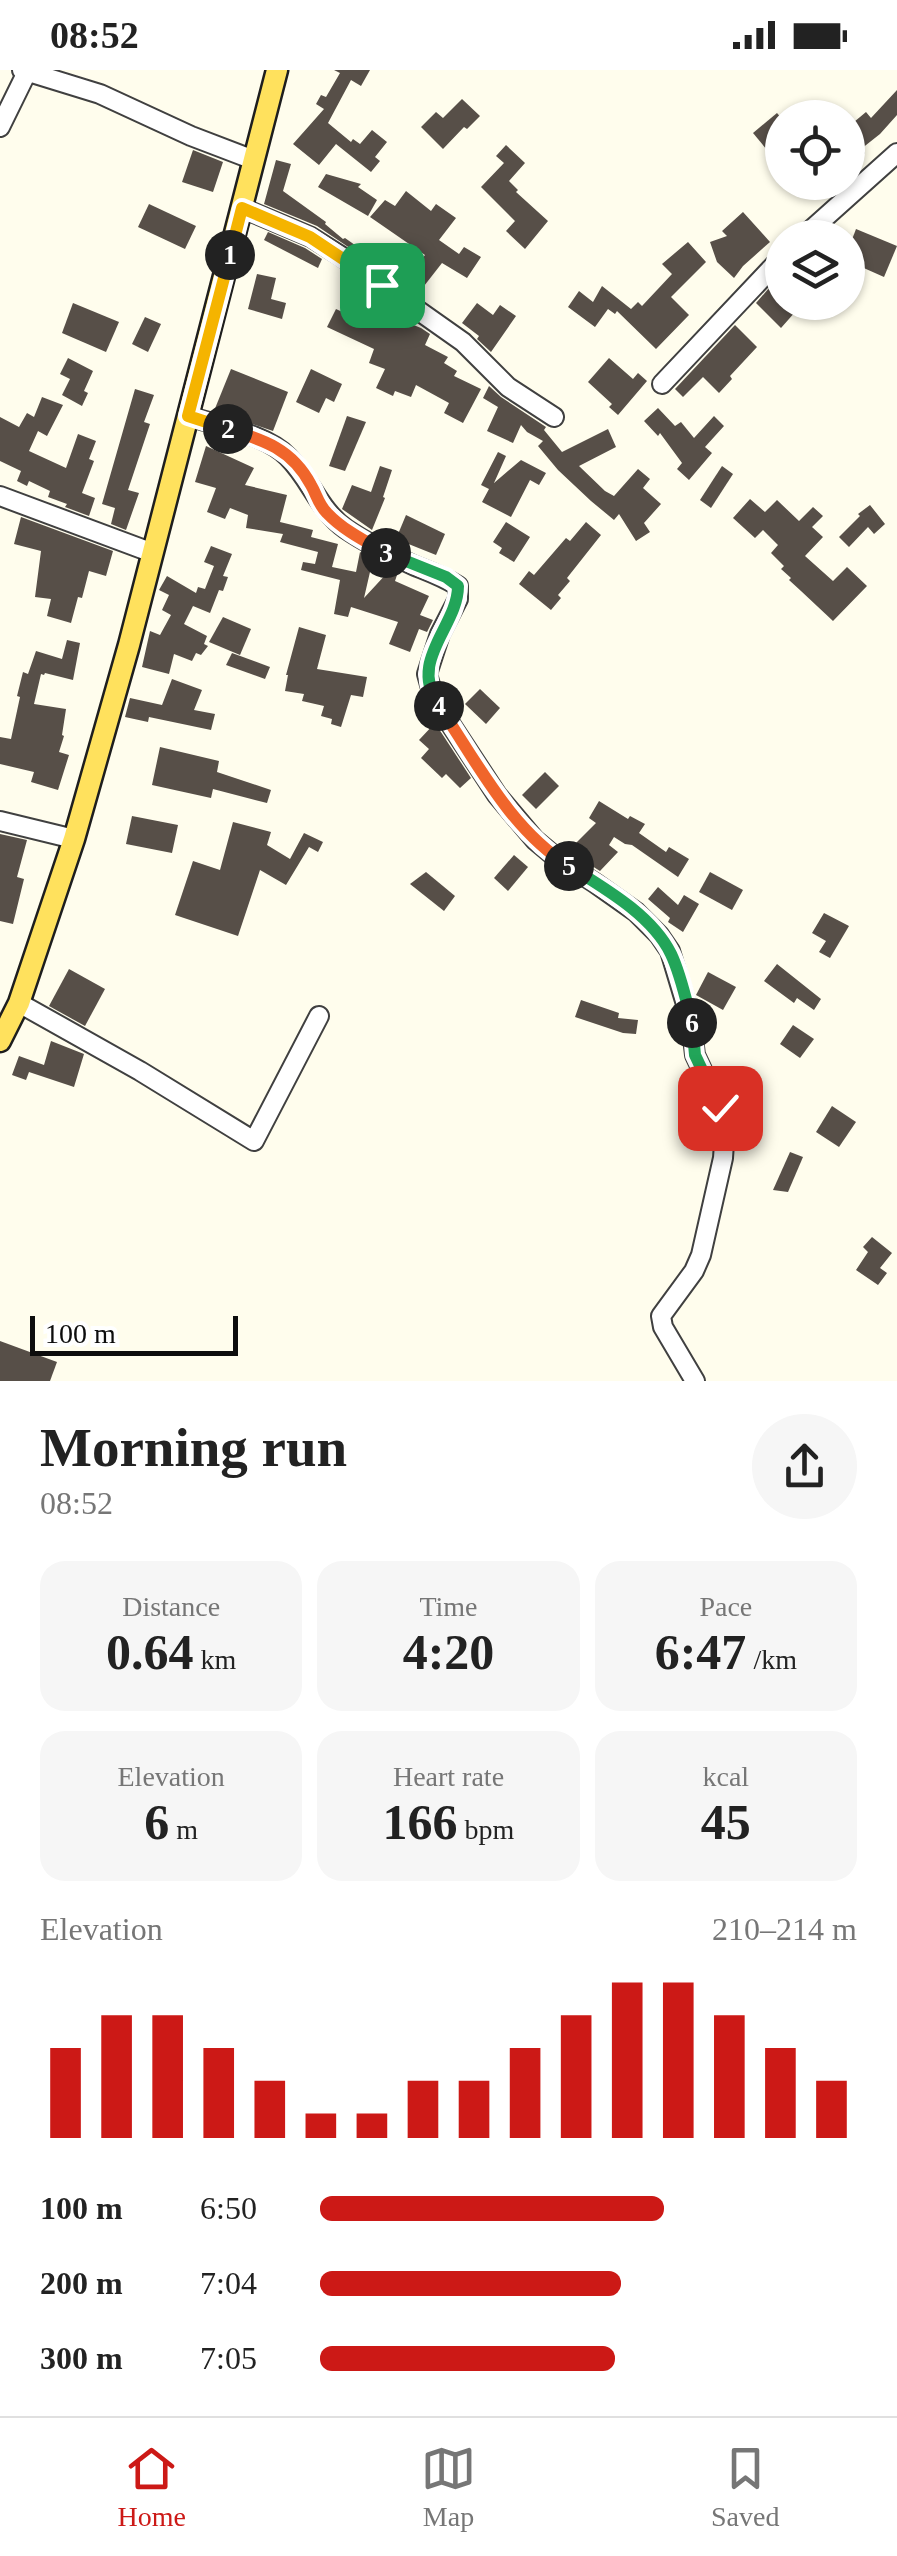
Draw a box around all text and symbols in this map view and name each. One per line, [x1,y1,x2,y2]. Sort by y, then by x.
text: 08:52 [50,14,139,56]
map controls [765,100,865,320]
button: locate [765,100,865,200]
button: layers [765,220,865,320]
pin: 1 [205,230,255,280]
text: 1 [223,239,237,270]
pin [340,243,425,328]
icon: arrive [355,258,410,313]
pin: 2 [203,404,253,454]
text: 2 [221,413,235,444]
pin: 3 [361,528,411,578]
text: 3 [379,537,393,568]
pin: 4 [414,681,464,731]
text: 4 [432,690,446,721]
pin: 5 [544,841,594,891]
text: 5 [562,850,576,881]
pin: 6 [667,998,717,1048]
text: 6 [685,1007,699,1038]
pin [678,1066,763,1151]
icon: check [693,1081,748,1136]
scale bar [30,1311,238,1356]
text: 100 m [45,1318,116,1349]
button: share [752,1414,857,1519]
text: Morning run [40,1417,347,1478]
text: 08:52 [40,1485,113,1521]
text: Distance [122,1591,220,1622]
text: Time [419,1591,478,1622]
text: Pace [699,1591,752,1622]
text: 0.64 [106,1624,194,1680]
text: 4:20 [403,1624,494,1680]
text: 6:47 [655,1624,746,1680]
text: km [194,1644,236,1675]
text: /km [746,1644,797,1675]
text: Elevation [118,1761,225,1792]
text: Heart rate [393,1761,504,1792]
text: kcal [703,1761,749,1792]
text: 6 [144,1794,169,1850]
text: 166 [383,1794,458,1850]
text: 45 [701,1794,751,1850]
text: m [169,1814,198,1845]
text: bpm [458,1814,514,1845]
text: Elevation [40,1911,163,1947]
text: 210–214 m [712,1911,857,1947]
text: 100 m [40,2190,123,2226]
text: 6:50 [200,2190,257,2226]
text: 200 m [40,2265,123,2301]
text: 7:04 [200,2265,257,2301]
text: 300 m [40,2340,123,2376]
text: 7:05 [200,2340,257,2376]
tab: Home [118,2441,186,2533]
tab: Map [421,2441,476,2533]
tab: Saved [711,2441,779,2533]

